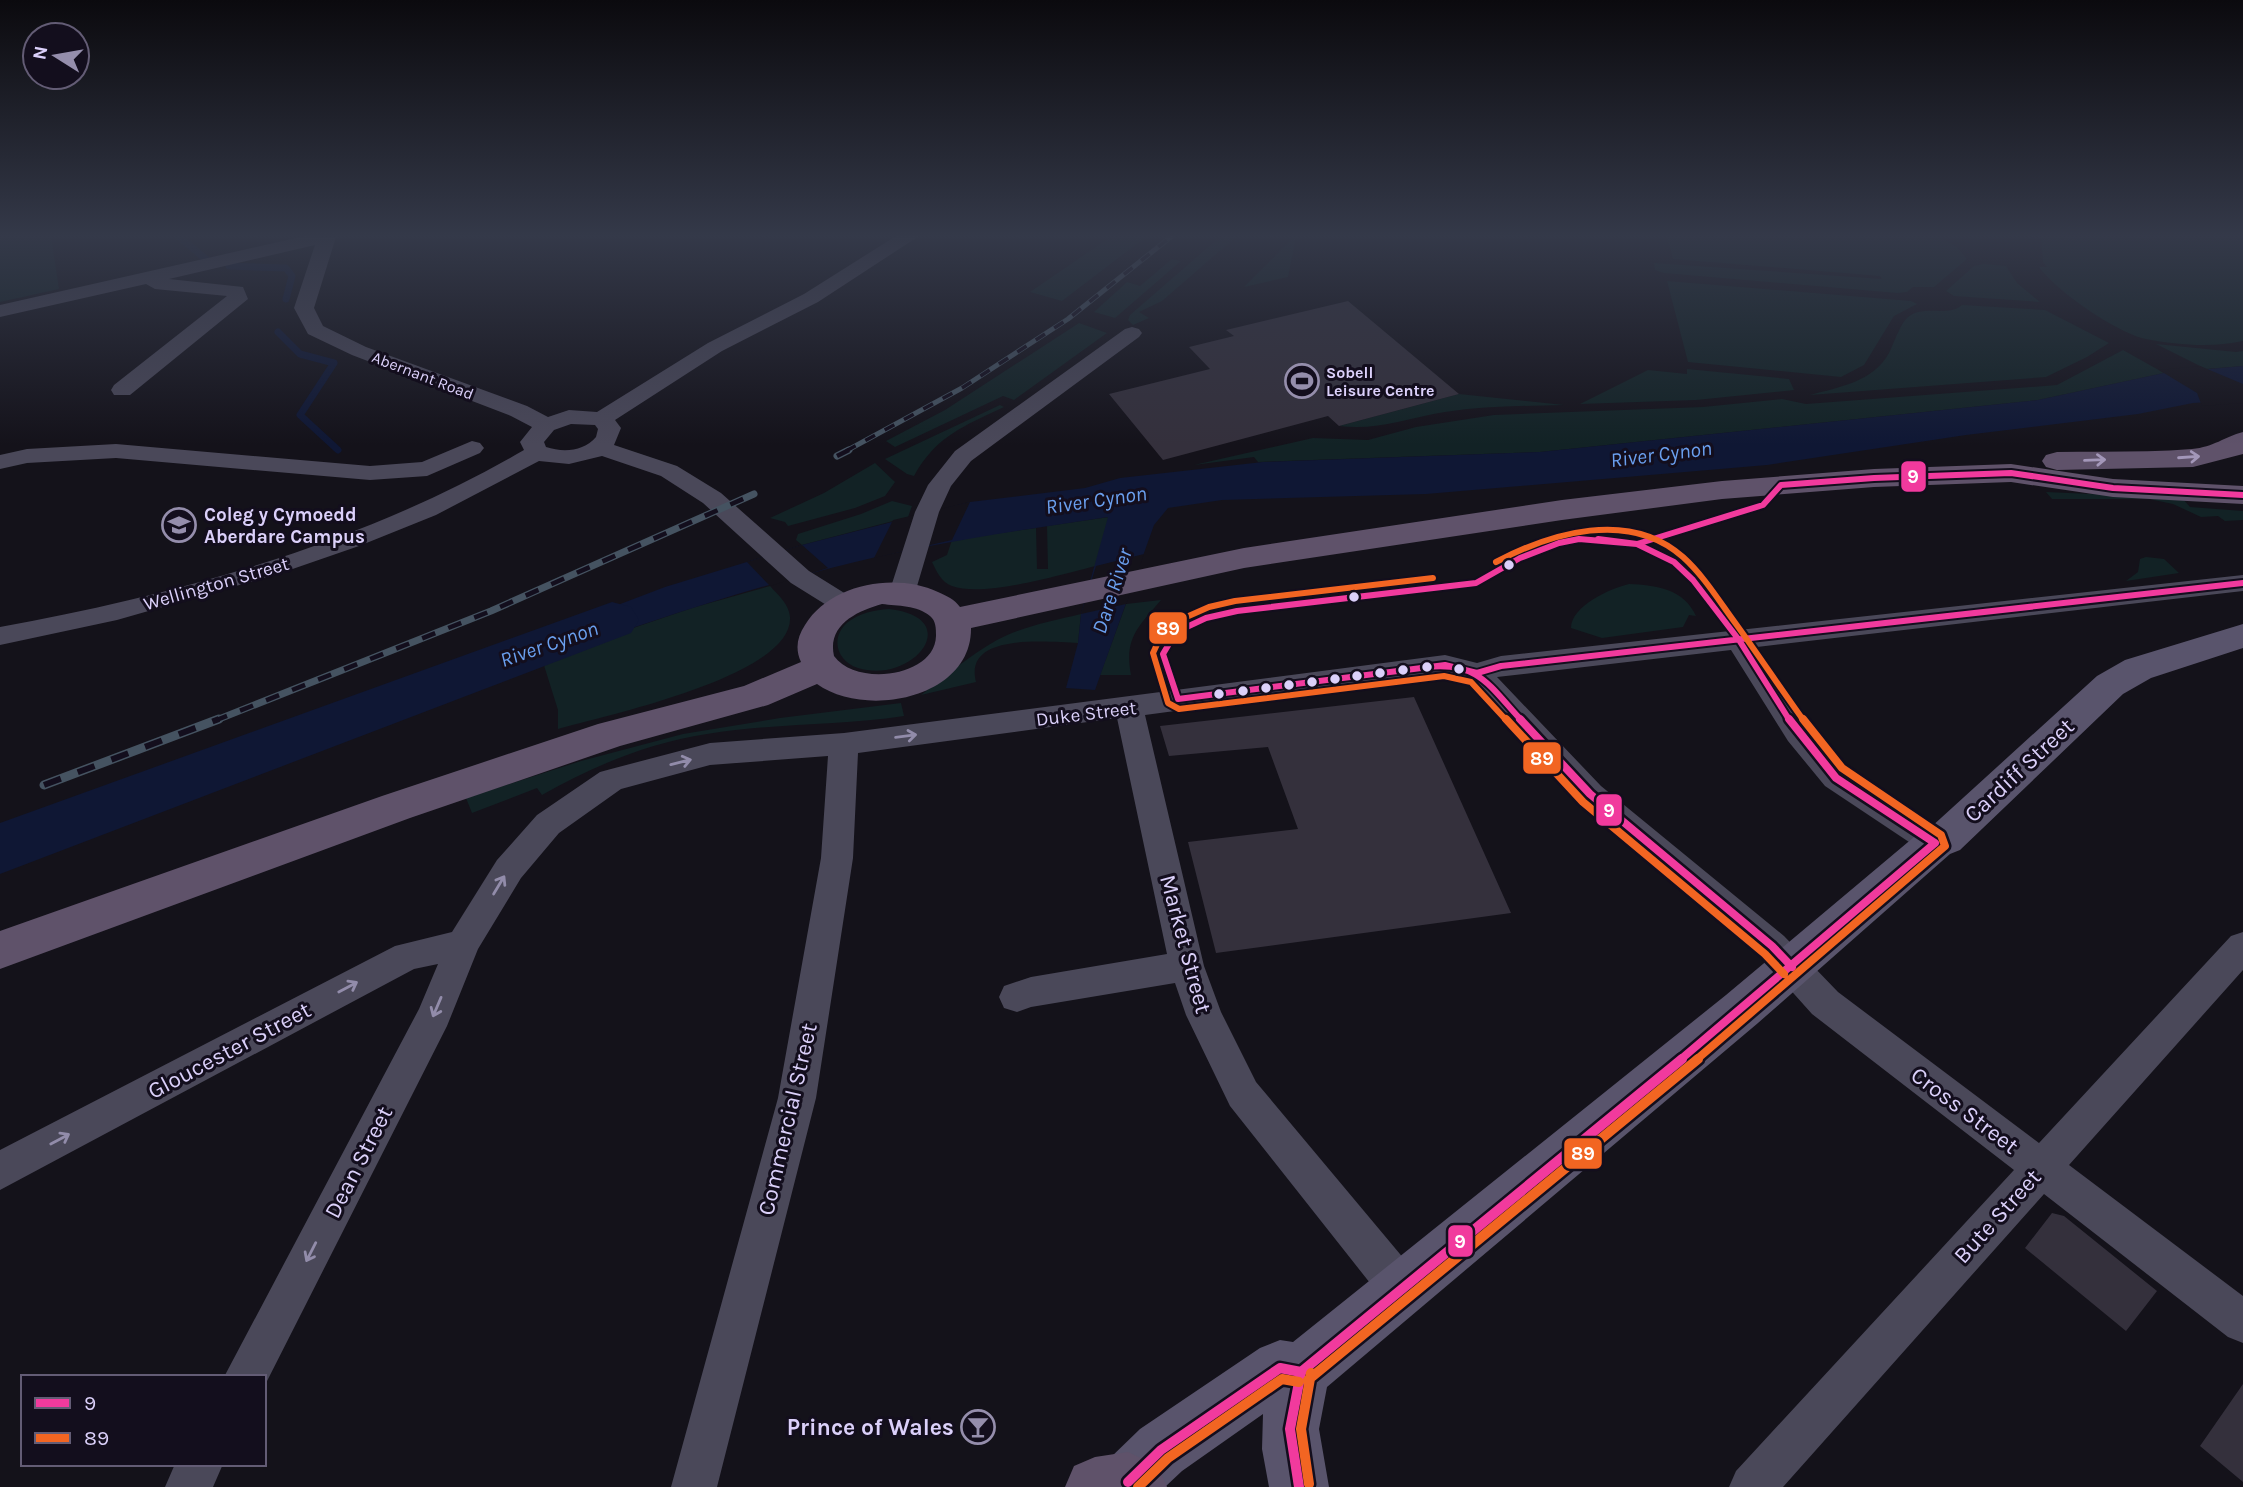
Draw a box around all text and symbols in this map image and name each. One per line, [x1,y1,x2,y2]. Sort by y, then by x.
north arrow [21,21,91,91]
text: N [28,44,52,62]
street label: Abernant Road [369,347,476,404]
sports icon: Sobell Leisure Centre [1283,362,1321,400]
place label: Sobell Leisure Centre [1326,363,1435,400]
water label: River Cynon [1609,436,1713,472]
one-way arrow [2177,450,2200,463]
one-way arrow [2083,453,2106,467]
line badge: 9 [1900,460,1927,493]
text: 9 [1907,466,1919,488]
water label: River Cynon [1044,481,1148,519]
place label: Coleg y Cymoedd Aberdare Campus [204,504,365,548]
school or university icon: Coleg y Cymoedd Aberdare Campus [160,506,198,544]
water label: Dare River [1087,545,1137,637]
street label: Wellington Street [141,553,292,615]
unlabelled marker [1502,558,1516,572]
unlabelled marker [1347,590,1361,604]
line badge: 89 [1148,611,1188,645]
water label: River Cynon [497,616,601,672]
text: 89 [1156,618,1180,640]
unlabelled marker [1420,660,1434,674]
unlabelled marker [1452,662,1466,676]
unlabelled marker [1396,663,1410,677]
unlabelled marker [1373,666,1387,680]
unlabelled marker [1350,669,1364,683]
unlabelled marker [1328,672,1342,686]
unlabelled marker [1305,675,1319,689]
unlabelled marker [1282,678,1296,692]
unlabelled marker [1259,681,1273,695]
unlabelled marker [1236,684,1250,698]
unlabelled marker [1212,687,1226,701]
street label: Duke Street [1035,697,1138,731]
street label: Cardiff Street [1959,713,2080,828]
one-way arrow [894,729,917,742]
line badge: 89 [1522,741,1562,775]
text: 89 [1530,748,1554,770]
one-way arrow [669,755,691,768]
line badge: 9 [1595,793,1623,827]
text: 9 [1603,800,1615,822]
street label: Market Street [1154,872,1217,1017]
one-way arrow [492,876,506,896]
one-way arrow [337,980,358,993]
one-way arrow [430,995,443,1017]
street label: Gloucester Street [143,996,316,1105]
street label: Commercial Street [752,1020,823,1218]
street label: Cross Street [1906,1061,2024,1160]
street label: Dean Street [319,1101,398,1223]
one-way arrow [49,1132,70,1146]
line badge: 89 [1563,1137,1603,1170]
text: 89 [1571,1143,1595,1165]
street label: Bute Street [1948,1163,2047,1269]
line badge: 9 [1447,1224,1474,1258]
text: 9 [1454,1231,1466,1253]
one-way arrow [303,1241,317,1262]
legend [21,1375,266,1466]
text: 9 [84,1391,96,1415]
bar icon: Prince of Wales [959,1408,997,1446]
place label: Prince of Wales [787,1414,954,1441]
text: 89 [84,1426,109,1450]

